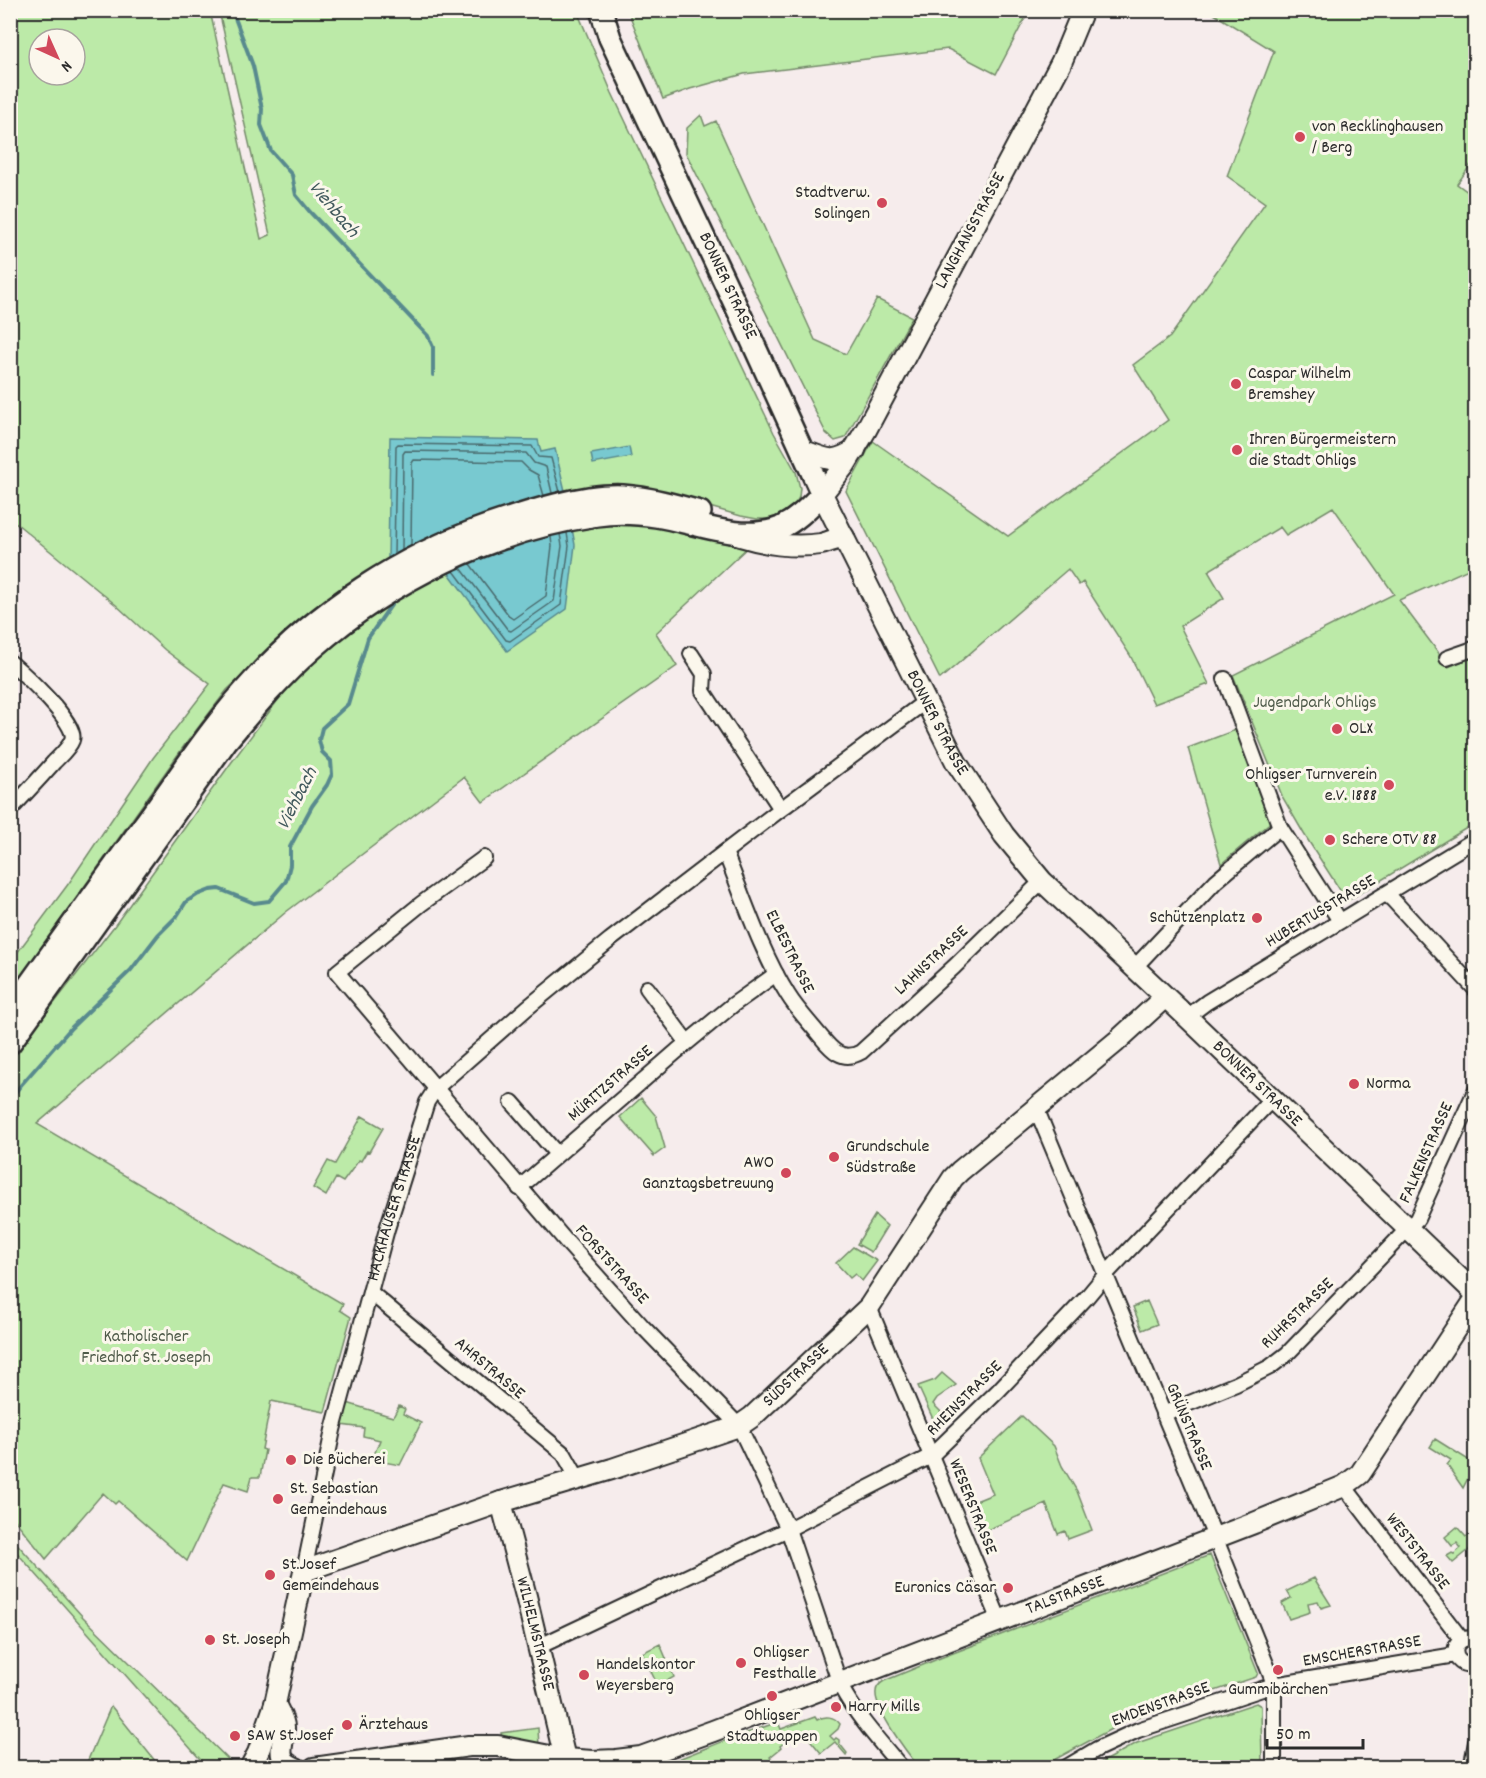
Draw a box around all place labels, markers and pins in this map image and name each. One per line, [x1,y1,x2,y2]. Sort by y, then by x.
place label: von Recklinghausen / Berg [1312,115,1443,161]
marker: von Recklinghausen / Berg [1293,130,1307,144]
place label: Stadtverw. Solingen [795,181,870,227]
marker: Stadtverw. Solingen [875,196,889,210]
place label: Caspar Wilhelm Bremshey [1248,362,1351,408]
marker: Caspar Wilhelm Bremshey [1229,377,1243,391]
place label: Ihren Bürgermeistern die Stadt Ohligs [1249,428,1396,474]
marker: Ihren Bürgermeistern die Stadt Ohligs [1230,443,1244,457]
place label: OLX [1349,717,1373,742]
marker: OLX [1330,722,1344,736]
place label: Ohligser Turnverein e.V. 1888 [1245,763,1377,809]
marker: Ohligser Turnverein e.V. 1888 [1382,778,1396,792]
place label: Schere OTV 88 [1342,828,1437,853]
marker: Schere OTV 88 [1323,833,1337,847]
place label: Schützenplatz [1150,906,1245,931]
marker: Schützenplatz [1250,911,1264,925]
place label: Norma [1366,1072,1411,1097]
marker: Norma [1347,1077,1361,1091]
place label: Grundschule Südstraße [846,1135,929,1181]
marker: Grundschule Südstraße [827,1150,841,1164]
place label: AWO Ganztagsbetreuung [642,1151,774,1197]
marker: AWO Ganztagsbetreuung [779,1166,793,1180]
place label: Die Bücherei [303,1448,385,1473]
marker: Die Bücherei [284,1453,298,1467]
place label: St. Sebastian Gemeindehaus [290,1477,387,1523]
marker: St. Sebastian Gemeindehaus [271,1492,285,1506]
place label: St.Josef Gemeindehaus [282,1553,379,1599]
marker: St.Josef Gemeindehaus [263,1568,277,1582]
place label: Euronics Cäsar [894,1576,996,1601]
marker: Euronics Cäsar [1001,1581,1015,1595]
place label: St. Joseph [222,1628,290,1653]
marker: St. Joseph [203,1633,217,1647]
place label: Ohligser Festhalle [753,1641,816,1687]
place label: Handelskontor Weyersberg [596,1653,696,1699]
marker: Ohligser Festhalle [734,1656,748,1670]
marker: Gummibärchen [1271,1663,1285,1677]
marker: Handelskontor Weyersberg [577,1668,591,1682]
place label: Gummibärchen [1228,1678,1328,1703]
marker: Ohligser Stadtwappen [765,1689,779,1703]
place label: Harry Mills [848,1695,920,1720]
marker: Harry Mills [829,1700,843,1714]
place label: Ohligser Stadtwappen [727,1704,817,1750]
place label: Ärztehaus [359,1713,428,1738]
marker: Ärztehaus [340,1718,354,1732]
place label: SAW St.Josef [247,1724,334,1749]
marker: SAW St.Josef [228,1729,242,1743]

